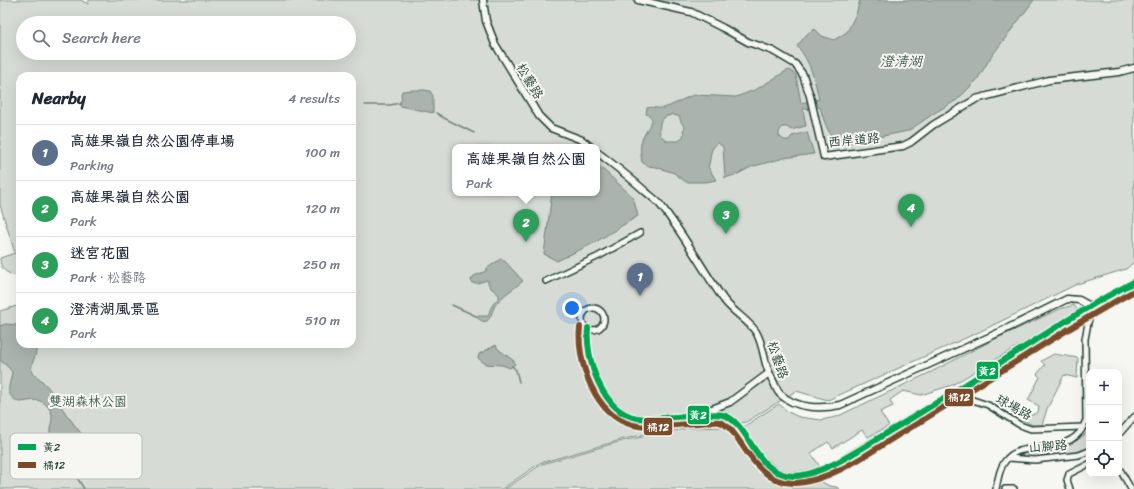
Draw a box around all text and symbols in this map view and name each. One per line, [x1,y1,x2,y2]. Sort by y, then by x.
search box [16,16,356,60]
text: Search here [62,25,141,51]
icon: search [30,27,52,49]
water label: 澄清湖 [880,49,924,74]
street label: 松藝路 [510,58,550,104]
text: Nearby [32,83,86,113]
text: 4 results [288,87,340,110]
street label: 西岸道路 [827,126,881,154]
text: 高雄果嶺自然公園停車場 [70,128,235,154]
text: 1 [42,141,48,164]
text: 100 m [305,141,340,164]
popup [452,144,600,196]
text: 高雄果嶺自然公園 [466,146,586,172]
text: Parking [70,154,114,177]
text: Park [466,172,493,195]
text: 高雄果嶺自然公園 [70,184,190,210]
pin: 4 [898,194,924,227]
text: 2 [41,197,49,220]
text: 120 m [305,197,340,220]
pin: 3 [713,201,739,234]
pin: 2 [513,209,539,242]
text: Park [70,210,97,233]
text: 迷宮花園 [70,240,130,266]
text: 3 [41,253,49,276]
text: 250 m [303,253,340,276]
pin: 1 [627,263,653,296]
text: Park · 松藝路 [70,266,146,289]
text: 澄清湖風景區 [70,296,160,322]
your location [562,298,582,318]
text: 4 [41,309,49,332]
text: 510 m [305,309,340,332]
text: Park [70,322,97,345]
street label: 松藝路 [761,338,795,382]
line badge: 黃2 [976,361,999,380]
text: 黃2 [978,362,996,381]
map controls [1086,369,1122,477]
button: + [1086,369,1122,405]
street label: 球場路 [991,387,1037,427]
line badge: 橘12 [944,388,974,407]
text: 橘12 [948,388,971,407]
park label: 雙湖森林公園 [49,390,127,413]
line badge: 黃2 [687,405,710,425]
button: − [1086,405,1122,441]
text: 黃2 [689,406,707,425]
line badge: 橘12 [643,417,673,436]
text: 橘12 [647,418,670,437]
legend [10,433,142,479]
street label: 山腳路 [1028,433,1068,459]
text: 黃2 [43,438,61,457]
button: locate [1086,441,1122,477]
text: 橘12 [43,456,66,475]

